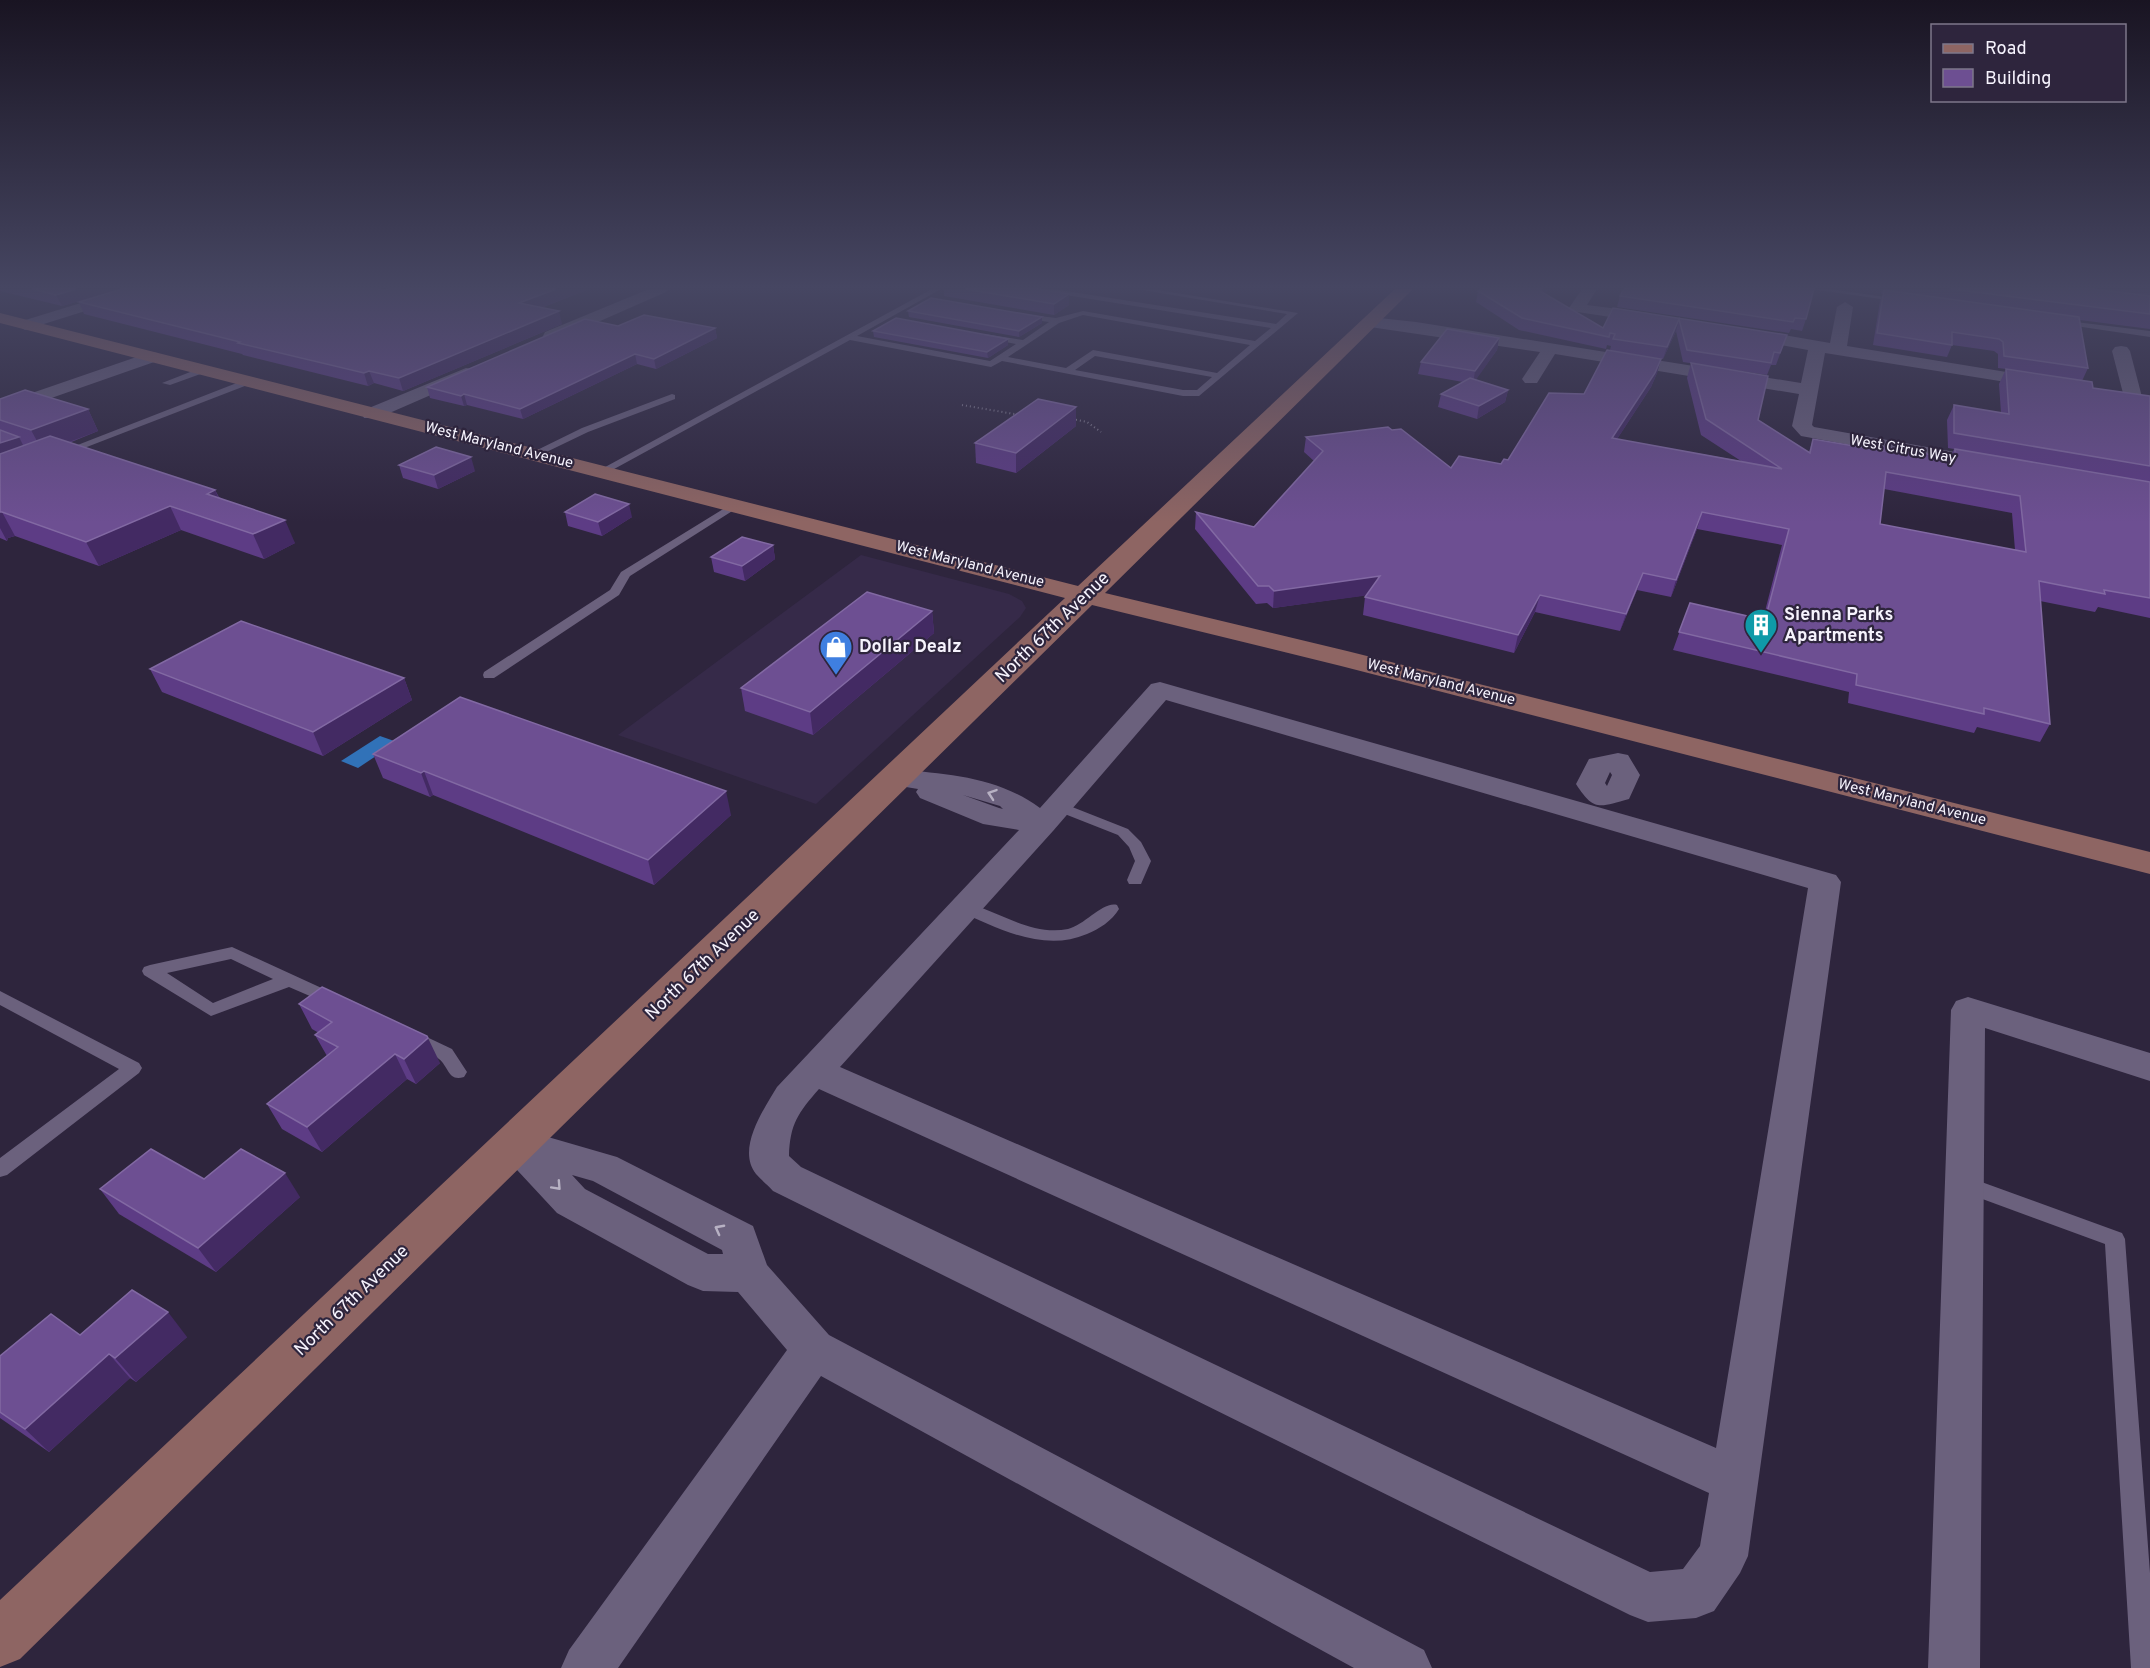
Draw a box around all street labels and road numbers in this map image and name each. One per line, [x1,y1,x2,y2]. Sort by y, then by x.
street label: West Maryland Avenue [423,418,575,474]
street label: West Citrus Way [1849,431,1958,469]
street label: West Maryland Avenue [894,537,1046,593]
street label: North 67th Avenue [991,568,1115,688]
street label: West Maryland Avenue [1365,655,1517,711]
street label: West Maryland Avenue [1836,775,1988,831]
street label: North 67th Avenue [641,905,765,1025]
street label: North 67th Avenue [290,1241,414,1361]

